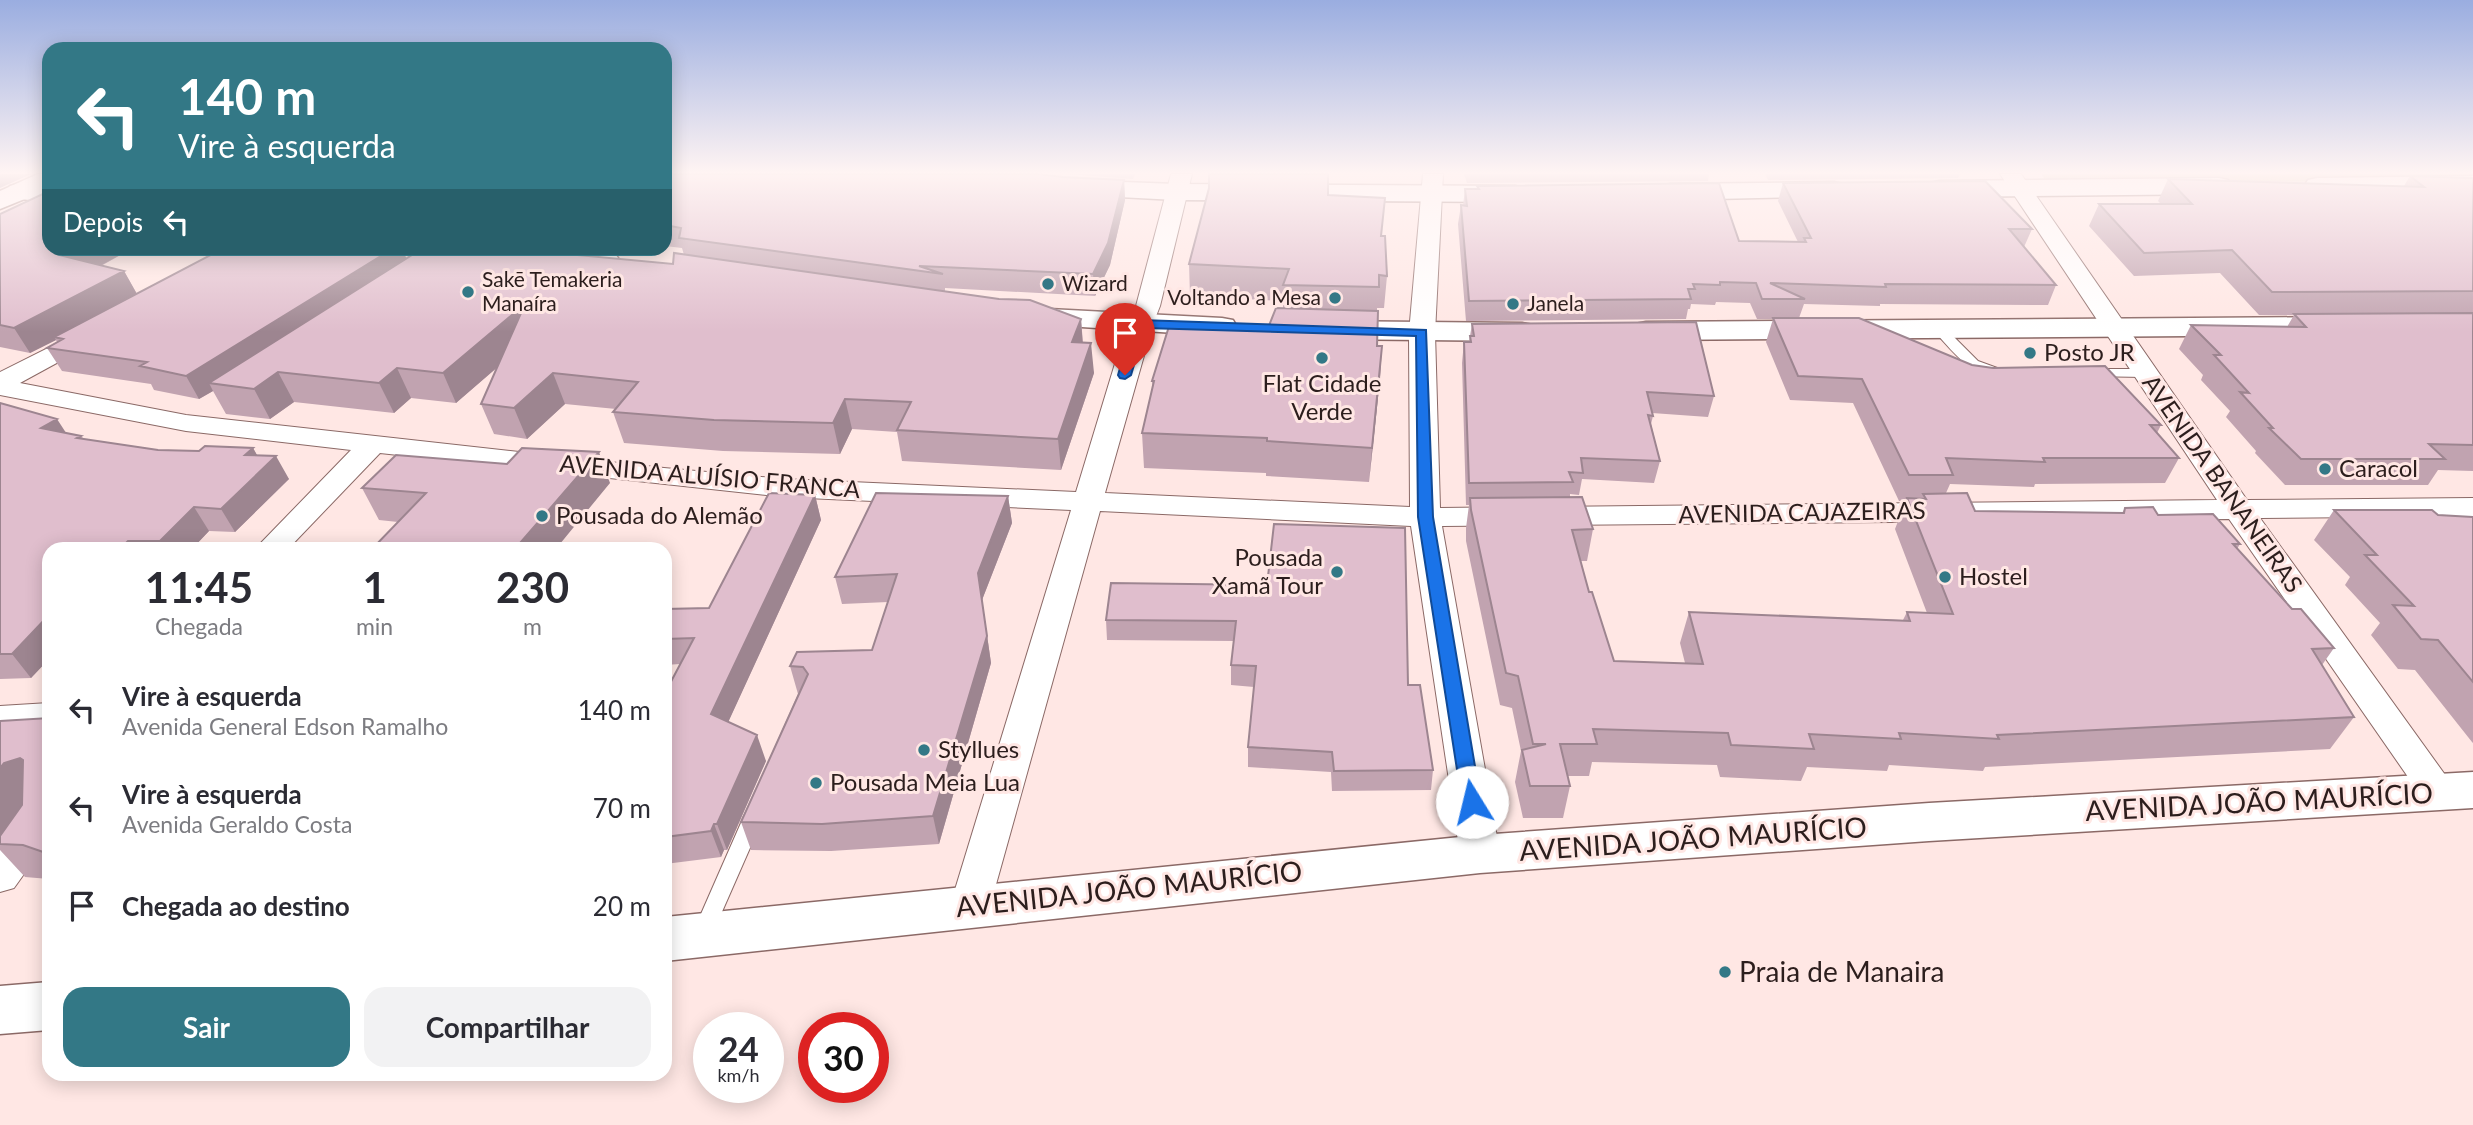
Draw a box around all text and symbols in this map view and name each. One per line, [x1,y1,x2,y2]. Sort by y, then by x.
text: 140 m [178,67,316,125]
icon: left [63,70,154,161]
text: Vire à esquerda [178,126,396,165]
icon: left [157,203,195,241]
text: Depois [63,206,143,238]
place label: Sakē Temakeria Manaíra [482,266,623,315]
place label: Wizard [1062,270,1128,295]
marker: Wizard [1040,276,1056,292]
marker: Sakē Temakeria Manaíra [460,284,476,300]
place label: Voltando a Mesa [1167,284,1321,309]
marker: Voltando a Mesa [1327,290,1343,306]
place label: Janela [1527,290,1584,315]
marker: Janela [1505,296,1521,312]
pin [1095,303,1155,375]
icon: arrive [1106,314,1144,352]
place label: Posto JR [2044,337,2135,366]
marker: Posto JR [2022,345,2038,361]
marker: Flat Cidade Verde [1314,350,1330,366]
place label: Flat Cidade Verde [1263,368,1381,425]
street label: AVENIDA BANANEIRAS [2137,369,2309,597]
street label: AVENIDA ALUÍSIO FRANCA [559,448,862,503]
place label: Caracol [2339,453,2418,482]
marker: Caracol [2317,461,2333,477]
street label: AVENIDA CAJAZEIRAS [1678,495,1926,528]
place label: Pousada do Alemão [556,500,763,529]
marker: Pousada do Alemão [534,508,550,524]
place label: Pousada Xamã Tour [1212,542,1323,599]
place label: Hostel [1959,561,2028,590]
text: 11:45 [145,562,253,612]
text: 1 [362,562,387,612]
text: 230 [496,562,569,612]
marker: Pousada Xamã Tour [1329,564,1345,580]
marker: Hostel [1937,569,1953,585]
text: Chegada [155,612,243,640]
text: min [356,612,393,640]
text: m [523,612,542,640]
text: Vire à esquerda [122,680,302,712]
icon: left [63,691,101,729]
text: 140 m [578,694,651,726]
text: Avenida General Edson Ramalho [122,712,448,740]
place label: Styllues [938,734,1019,763]
marker: Styllues [916,742,932,758]
position arrow [1435,765,1509,839]
place label: Pousada Meia Lua [830,767,1020,796]
marker: Pousada Meia Lua [808,775,824,791]
street label: AVENIDA JOÃO MAURÍCIO [2084,775,2434,827]
text: Vire à esquerda [122,778,302,810]
icon: left [63,789,101,827]
text: 70 m [593,792,651,824]
street label: AVENIDA JOÃO MAURÍCIO [1518,809,1868,867]
text: Avenida Geraldo Costa [122,810,352,838]
street label: AVENIDA JOÃO MAURÍCIO [954,853,1304,923]
icon: arrive [63,887,101,925]
text: Chegada ao destino [122,890,350,922]
text: 20 m [593,890,651,922]
place label: Praia de Manaira [1739,954,1945,988]
marker: Praia de Manaira [1717,964,1733,980]
button: Sair [63,987,350,1067]
button: Compartilhar [364,987,651,1067]
speed limit sign: 30 [798,1012,889,1103]
text: 24 [718,1027,759,1069]
text: km/h [717,1064,760,1086]

